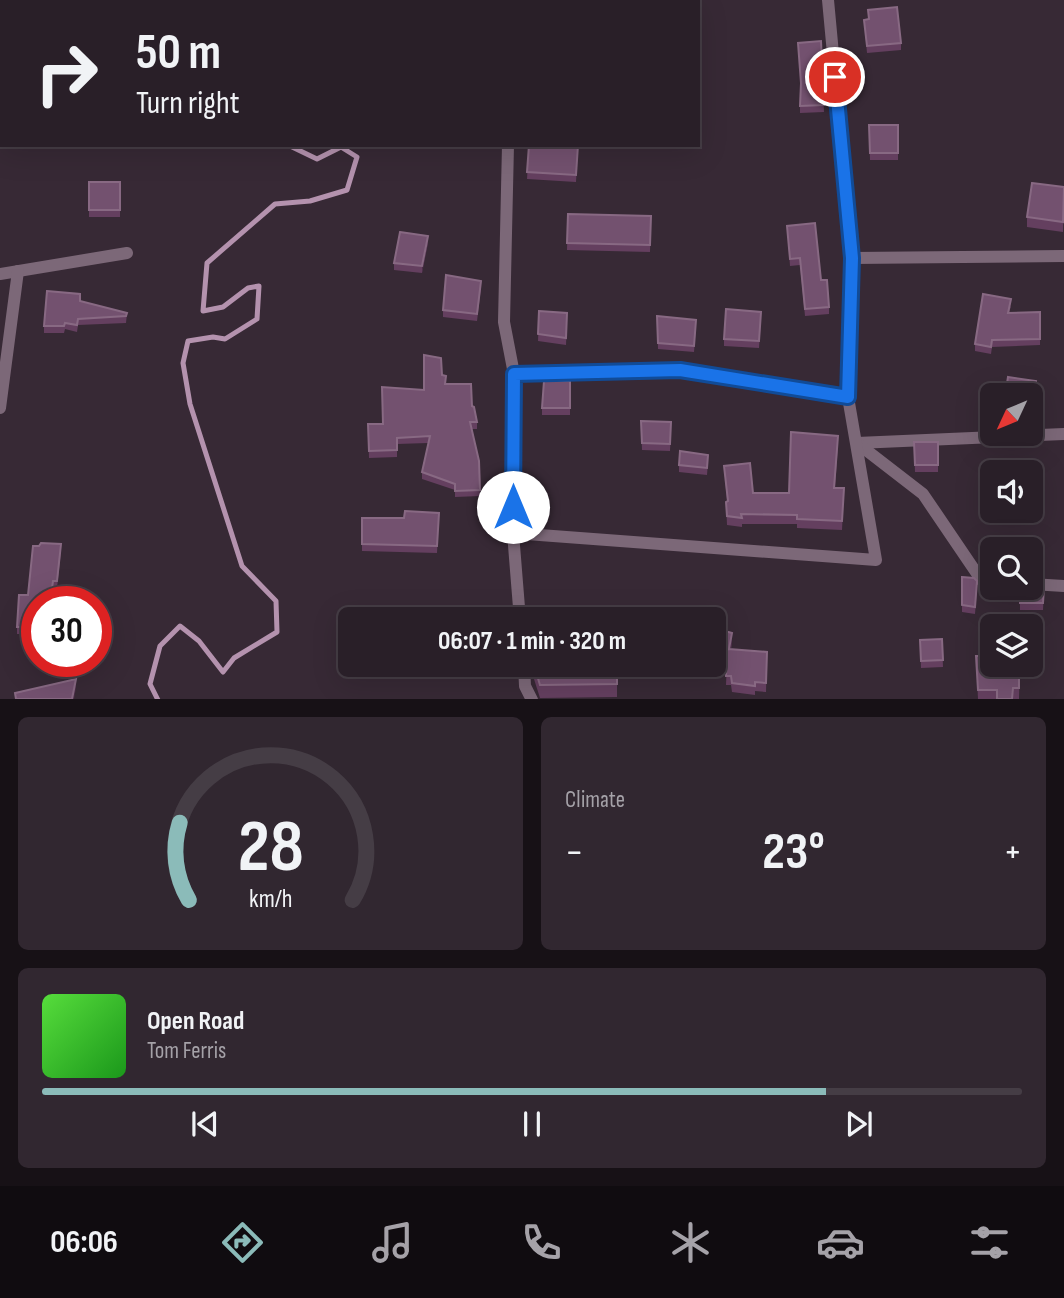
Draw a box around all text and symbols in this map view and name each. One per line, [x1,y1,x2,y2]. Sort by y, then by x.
text: 50 m [136,24,221,83]
icon: right [21,28,112,119]
pin [805,47,865,107]
icon: arrive [816,58,854,96]
text: Turn right [136,84,240,123]
north arrow [980,383,1043,446]
map controls [980,383,1043,677]
button: sound [980,460,1043,523]
position arrow [476,470,550,544]
button: search [980,537,1043,600]
speed limit sign: 30 [21,586,112,677]
button: layers [980,614,1043,677]
text: 06:07 · 1 min · 320 m [438,626,626,657]
text: Climate [565,786,625,814]
text: 28 [237,804,304,892]
text: 23° [762,821,825,884]
text: − [565,830,584,875]
text: + [1003,830,1022,875]
text: km/h [249,883,292,914]
text: Open Road [147,1006,244,1037]
text: Tom Ferris [147,1037,226,1065]
icon: previous [186,1105,224,1143]
icon: pause [513,1105,551,1143]
icon: next [840,1105,878,1143]
icon: directions [218,1218,267,1267]
icon: music [368,1218,417,1267]
icon: phone [517,1218,566,1267]
icon: climate [666,1218,715,1267]
icon: car [816,1218,865,1267]
icon: filters [965,1218,1014,1267]
text: 06:06 [50,1223,118,1262]

